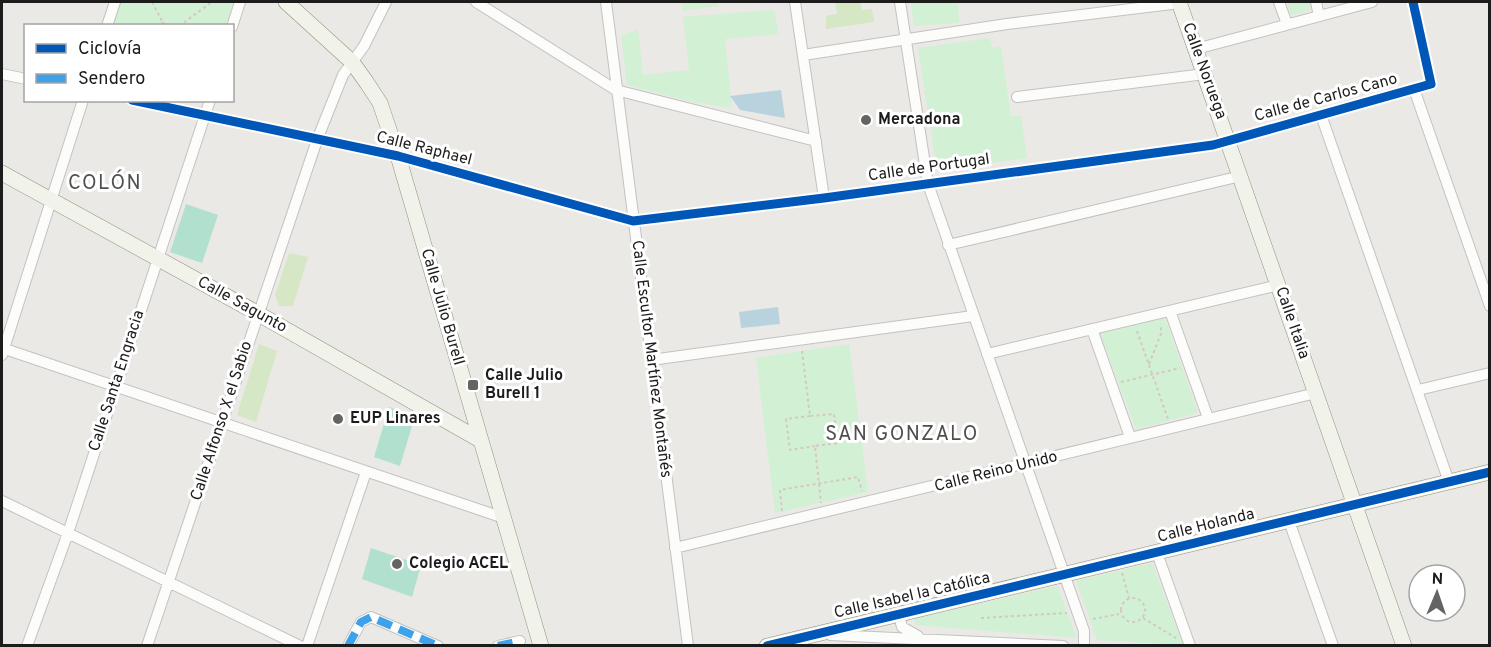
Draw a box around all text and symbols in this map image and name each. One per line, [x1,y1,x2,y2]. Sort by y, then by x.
street label: Calle Noruega [1177,20,1231,122]
legend [24,24,234,102]
text: Ciclovía [78,38,141,61]
text: Sendero [78,68,145,91]
street label: Calle de Carlos Cano [1252,69,1400,127]
place label: Mercadona [878,110,960,130]
marker: Mercadona [859,113,873,127]
street label: Calle Raphael [374,127,474,171]
street label: Calle de Portugal [867,150,991,186]
district label: COLÓN [68,169,142,197]
street label: Calle Escultor Martínez Montañés [626,239,676,479]
street label: Calle Julio Burell [416,246,468,368]
street label: Calle Sagunto [194,272,290,338]
street label: Calle Italia [1270,284,1314,362]
street label: Calle Santa Engracia [85,308,149,454]
street label: Calle Alfonso X el Sabio [187,339,257,503]
place label: Calle Julio Burell 1 [485,366,563,404]
marker: Calle Julio Burell 1 [466,378,480,392]
place label: EUP Linares [350,409,441,429]
marker: EUP Linares [331,412,345,426]
district label: SAN GONZALO [825,422,979,448]
street label: Calle Reino Unido [932,447,1060,497]
street label: Calle Holanda [1155,504,1257,548]
place label: Colegio ACEL [409,554,508,574]
marker: Colegio ACEL [390,557,404,571]
north arrow [1407,563,1467,623]
street label: Calle Isabel la Católica [832,568,992,624]
text: N [1431,570,1444,590]

